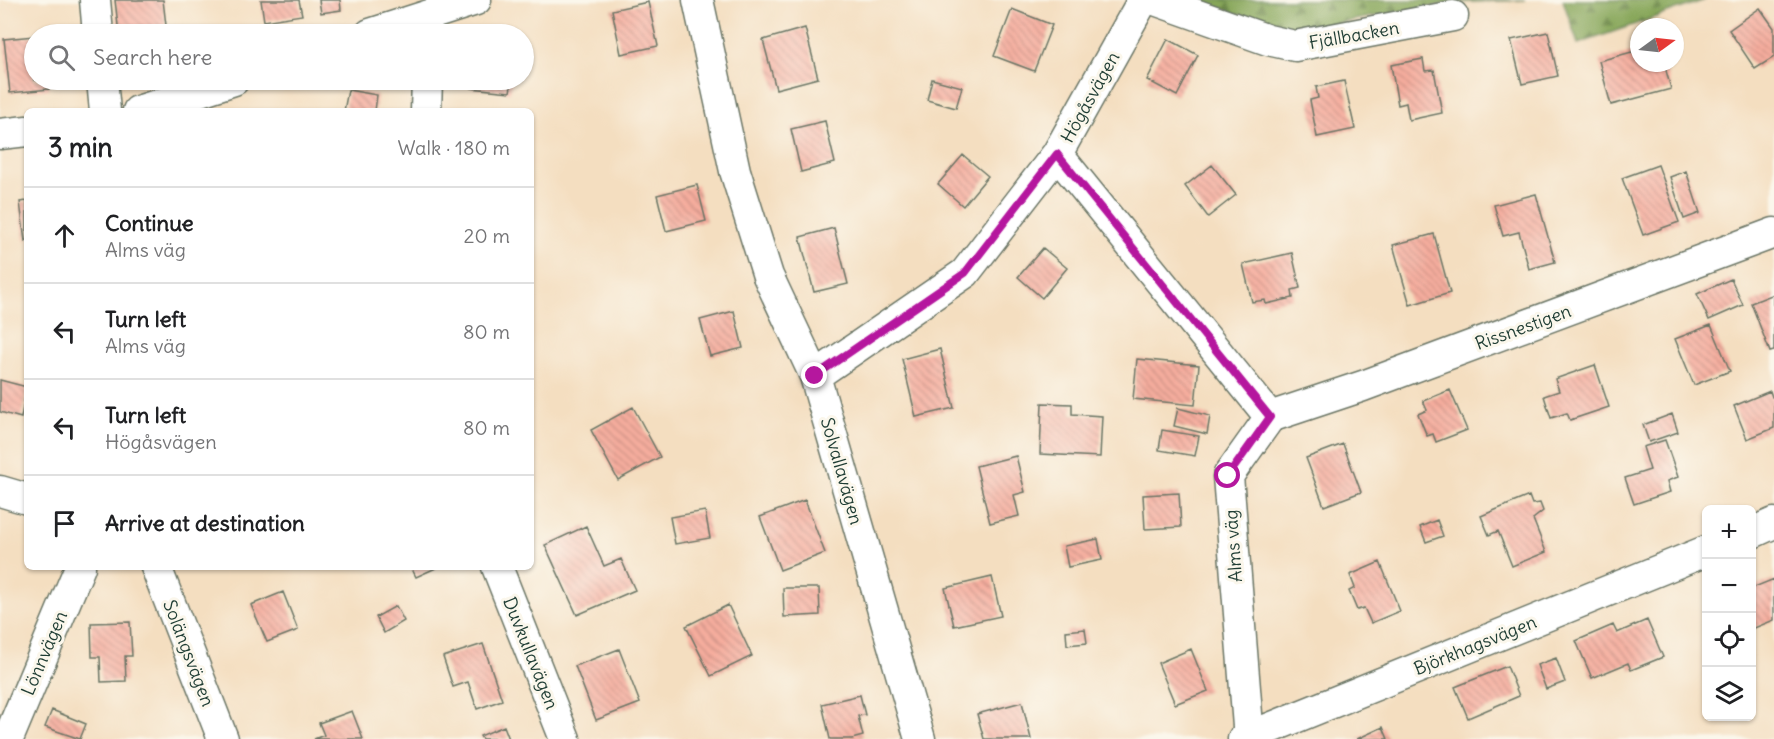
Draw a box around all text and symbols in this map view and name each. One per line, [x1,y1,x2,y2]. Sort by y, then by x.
street label: Fjällbacken [1307,16,1401,54]
north arrow [1630,18,1684,72]
search box [24,24,534,90]
icon: search [45,41,78,74]
text: Search here [93,43,212,71]
street label: Högåsvägen [1056,47,1124,147]
text: 3 min [48,131,113,164]
text: Walk · 180 m [398,135,510,160]
text: Continue [105,209,194,237]
icon: ahead [48,219,81,252]
text: 20 m [464,223,510,248]
text: Alms väg [105,237,186,262]
street label: Rissnestigen [1472,299,1574,355]
text: Turn left [105,305,186,333]
icon: left [48,315,81,348]
text: 80 m [463,319,510,344]
text: Alms väg [105,333,186,358]
route end [801,362,827,388]
text: Turn left [105,401,186,429]
icon: left [48,411,81,444]
text: 80 m [463,415,510,440]
street label: Solvallavägen [816,415,868,527]
text: Högåsvägen [105,429,217,454]
route start [1214,462,1240,488]
map controls [1702,505,1756,721]
button: + [1702,505,1756,559]
icon: arrive [48,507,81,540]
text: Arrive at destination [105,509,305,537]
street label: Alms väg [1219,509,1247,583]
button: − [1702,559,1756,613]
street label: Duvkullavägen [498,593,564,713]
street label: Solängsvägen [158,597,220,709]
street label: Lönnvägen [16,607,72,699]
street label: Björkhagsvägen [1410,610,1540,680]
button: locate [1702,613,1756,667]
button: layers [1702,667,1756,721]

